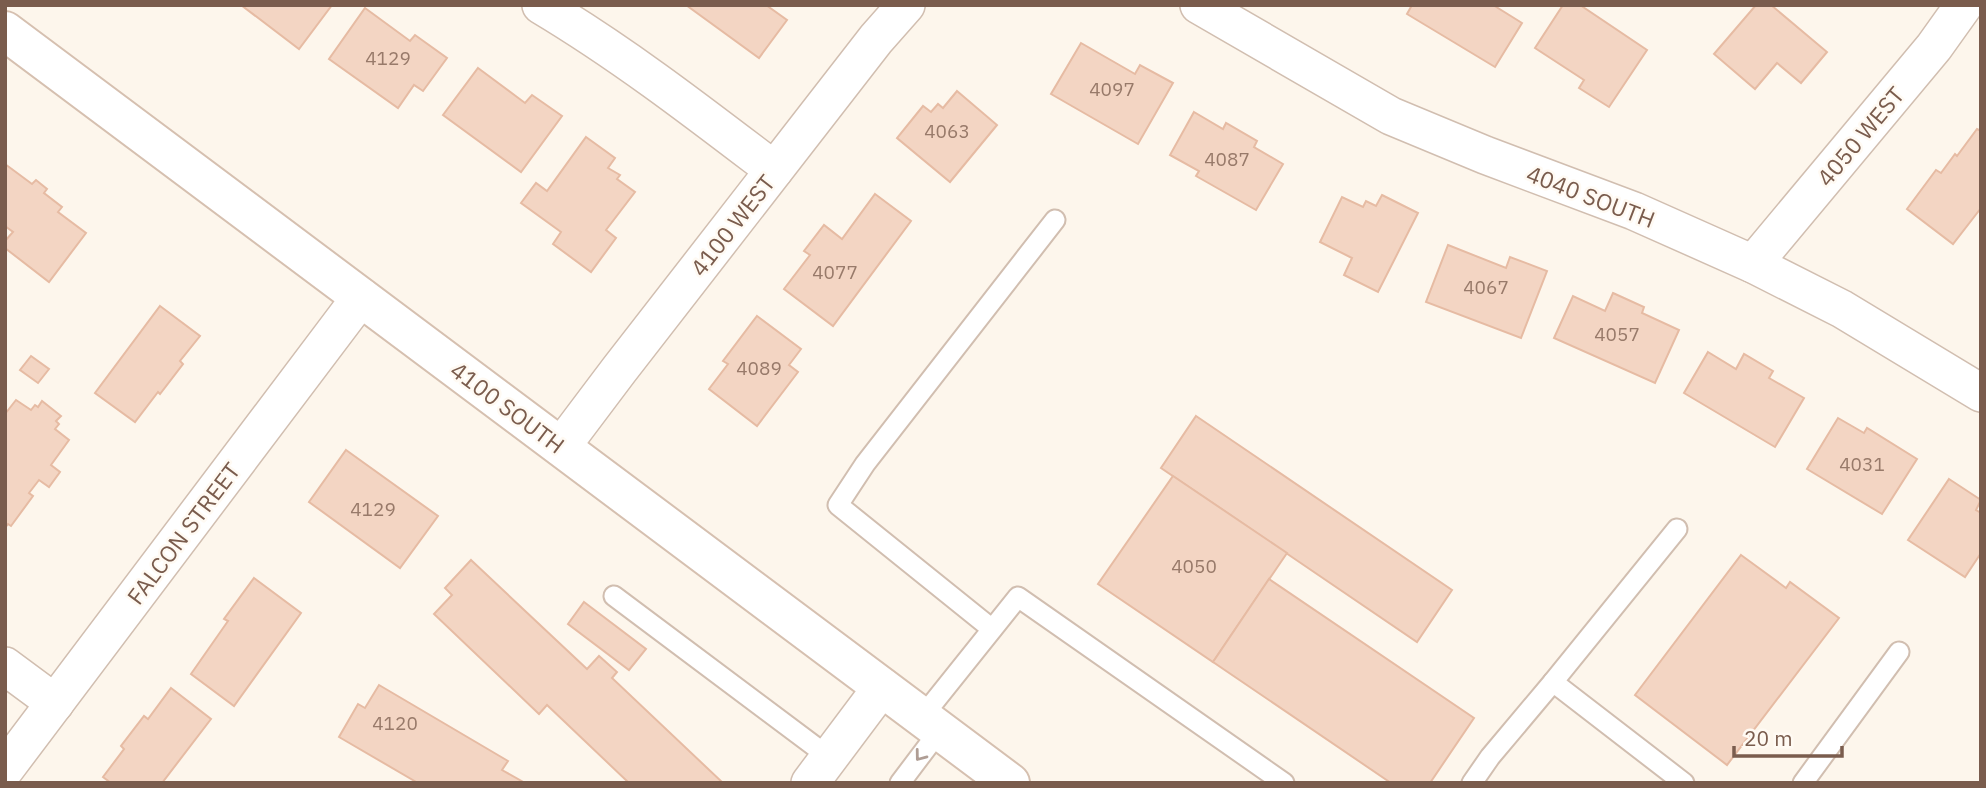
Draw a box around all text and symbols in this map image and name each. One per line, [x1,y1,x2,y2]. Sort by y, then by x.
house number: 4129 [365,46,411,70]
house number: 4097 [1089,77,1135,101]
street label: 4050 WEST [1810,80,1910,192]
house number: 4063 [924,119,970,143]
house number: 4087 [1204,147,1250,171]
street label: 4040 SOUTH [1522,158,1660,234]
street label: 4100 WEST [683,168,781,282]
house number: 4077 [812,260,858,284]
house number: 4067 [1463,275,1509,299]
house number: 4057 [1594,322,1640,346]
street label: 4100 SOUTH [445,354,571,460]
house number: 4089 [736,356,782,380]
house number: 4031 [1839,452,1885,476]
street label: FALCON STREET [120,456,246,610]
house number: 4129 [350,497,396,521]
house number: 4050 [1171,554,1217,578]
house number: 4120 [372,711,418,735]
scale bar [1734,714,1842,758]
text: 20 m [1744,724,1793,752]
one-way arrow [916,749,928,761]

